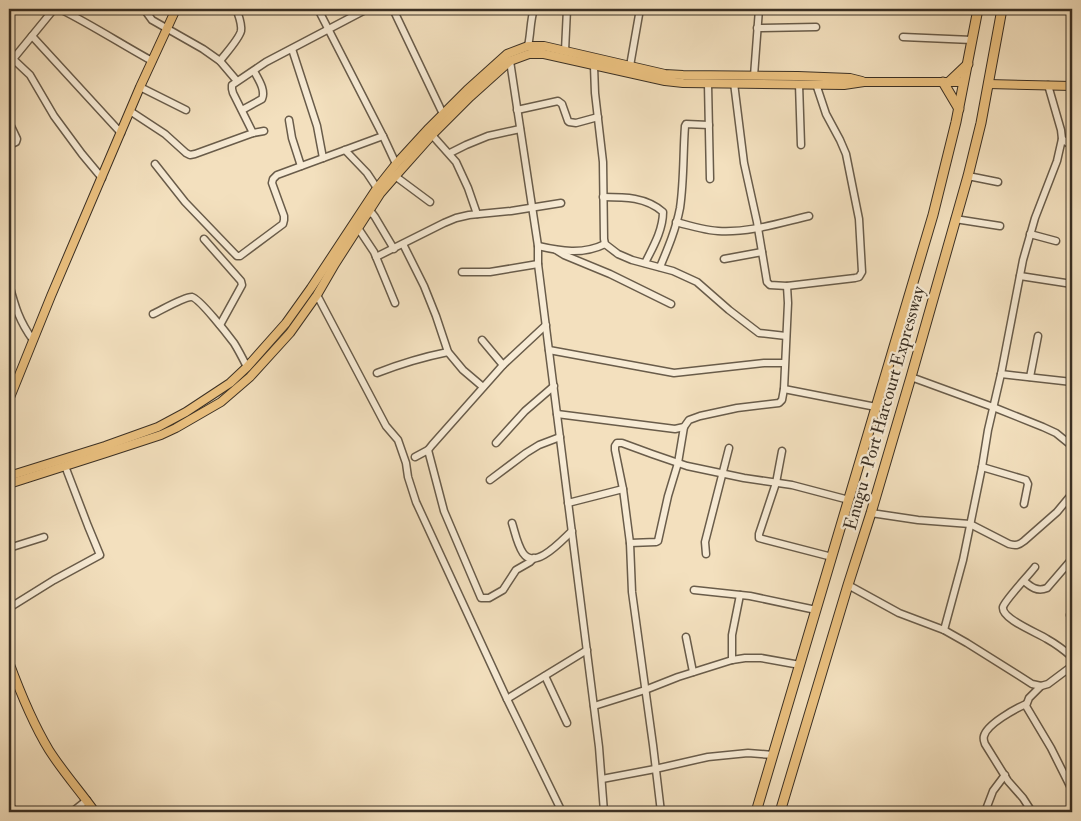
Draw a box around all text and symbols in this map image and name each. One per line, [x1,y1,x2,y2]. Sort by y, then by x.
street label: Enugu - Port Harcourt Expressway [839,282,931,533]

